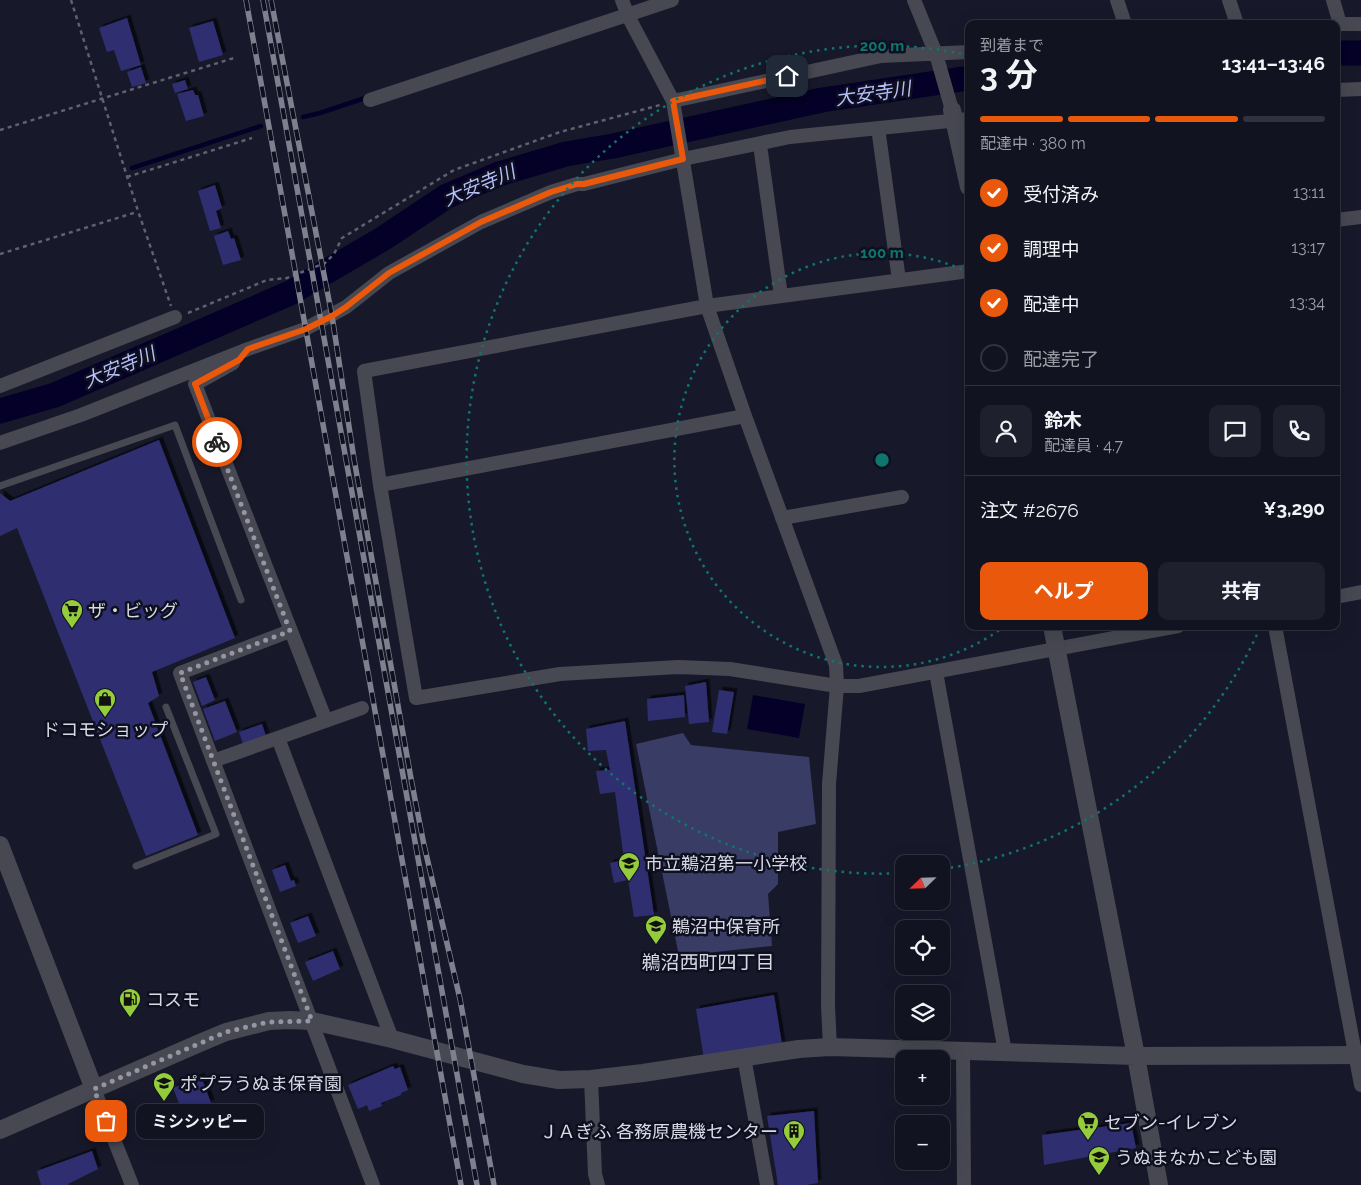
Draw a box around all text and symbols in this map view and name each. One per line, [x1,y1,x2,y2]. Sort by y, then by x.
text: 到着まで [980,36,1044,55]
text: 200 m [860,37,904,55]
text: 13:41–13:46 [1222,52,1325,74]
pin [766,55,808,97]
text: 3 分 [980,56,1038,93]
icon: home [773,62,801,90]
water label: 大安寺川 [834,77,914,109]
text: 配達中 · 380 m [980,134,1086,153]
water label: 大安寺川 [440,159,520,210]
icon: check [980,179,1008,207]
text: 受付済み [1023,183,1099,205]
text: 13:11 [1293,183,1325,202]
icon: check [980,234,1008,262]
text: 調理中 [1023,238,1080,260]
text: 13:17 [1291,238,1325,257]
text: 100 m [860,244,904,262]
icon: check [980,289,1008,317]
text: 配達中 [1023,293,1080,315]
text: 13:34 [1289,293,1325,312]
water label: 大安寺川 [80,341,160,392]
text: 配達完了 [1023,348,1099,370]
button: person [980,405,1032,457]
button: chat [1209,405,1261,457]
button: phone [1273,405,1325,457]
text: 鈴木 [1044,409,1082,431]
courier [192,417,242,467]
icon: bike [203,428,231,456]
text: 配達員 · 4.7 [1044,436,1123,455]
centre of rings [873,451,891,469]
text: ¥3,290 [1263,497,1325,519]
text: 注文 #2676 [980,499,1079,521]
button: ヘルプ [980,562,1148,620]
button: 共有 [1158,562,1325,620]
supermarket icon: ザ・ビッグ [60,598,84,629]
place label: ザ・ビッグ [88,600,178,621]
shop icon: ドコモショップ [93,687,117,718]
place label: ドコモショップ [42,719,168,740]
school or university icon: 市立鵜沼第一小学校 [617,851,641,882]
place label: 市立鵜沼第一小学校 [645,853,807,874]
north arrow [895,855,950,910]
map controls [895,855,950,1170]
school or university icon: 鵜沼中保育所 [644,914,668,945]
place label: 鵜沼中保育所 [672,916,780,937]
button: locate [895,920,950,975]
district label: 鵜沼西町四丁目 [641,951,775,973]
button: layers [895,985,950,1040]
fuel station icon: コスモ [118,987,142,1018]
place label: コスモ [146,989,200,1010]
button: + [895,1050,950,1105]
school or university icon: ポプラうぬま保育園 [152,1071,176,1102]
place label: ポプラうぬま保育園 [180,1073,342,1094]
pin [85,1100,127,1142]
callout: ミシシッピー [136,1104,264,1138]
icon: bag [92,1107,120,1135]
supermarket icon: セブン-イレブン [1076,1110,1100,1141]
text: ミシシッピー [152,1112,248,1131]
place label: セブン-イレブン [1104,1112,1238,1133]
button: − [895,1115,950,1170]
building icon: ＪＡぎふ 各務原農機センター [782,1119,806,1150]
place label: ＪＡぎふ 各務原農機センター [539,1121,778,1142]
school or university icon: うぬまなかこども園 [1087,1145,1111,1176]
place label: うぬまなかこども園 [1115,1147,1277,1168]

